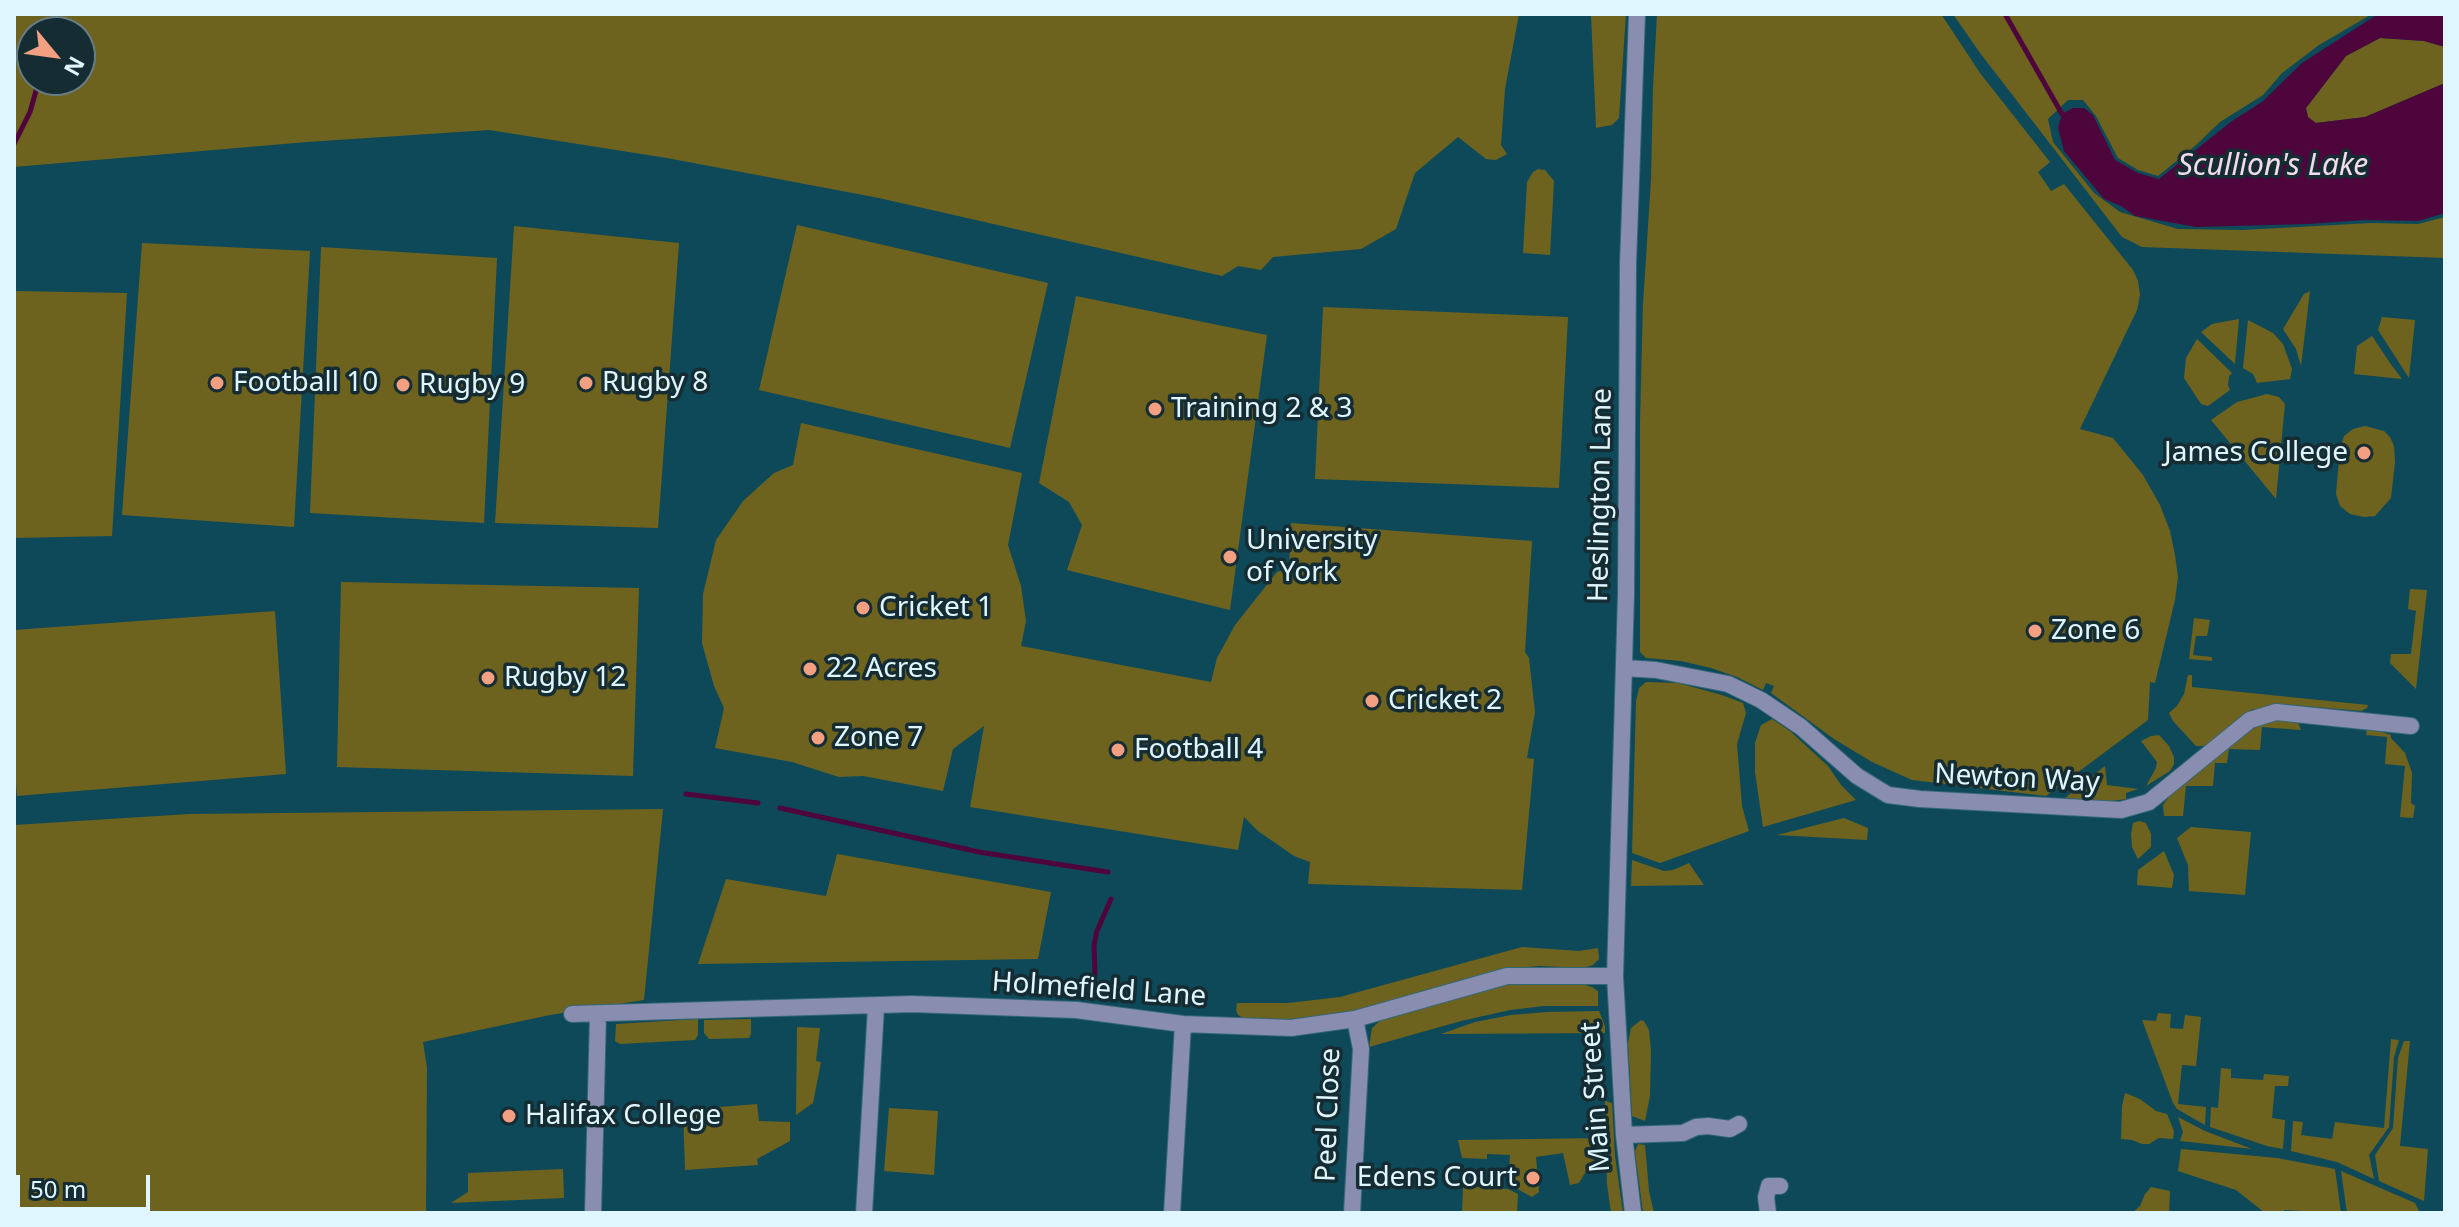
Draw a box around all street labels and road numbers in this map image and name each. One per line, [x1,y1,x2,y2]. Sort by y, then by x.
street label: Heslington Lane [1582,388,1620,602]
street label: Newton Way [1933,758,2101,800]
street label: Holmefield Lane [991,966,1207,1014]
street label: Main Street [1574,1020,1618,1174]
street label: Peel Close [1310,1047,1348,1183]

